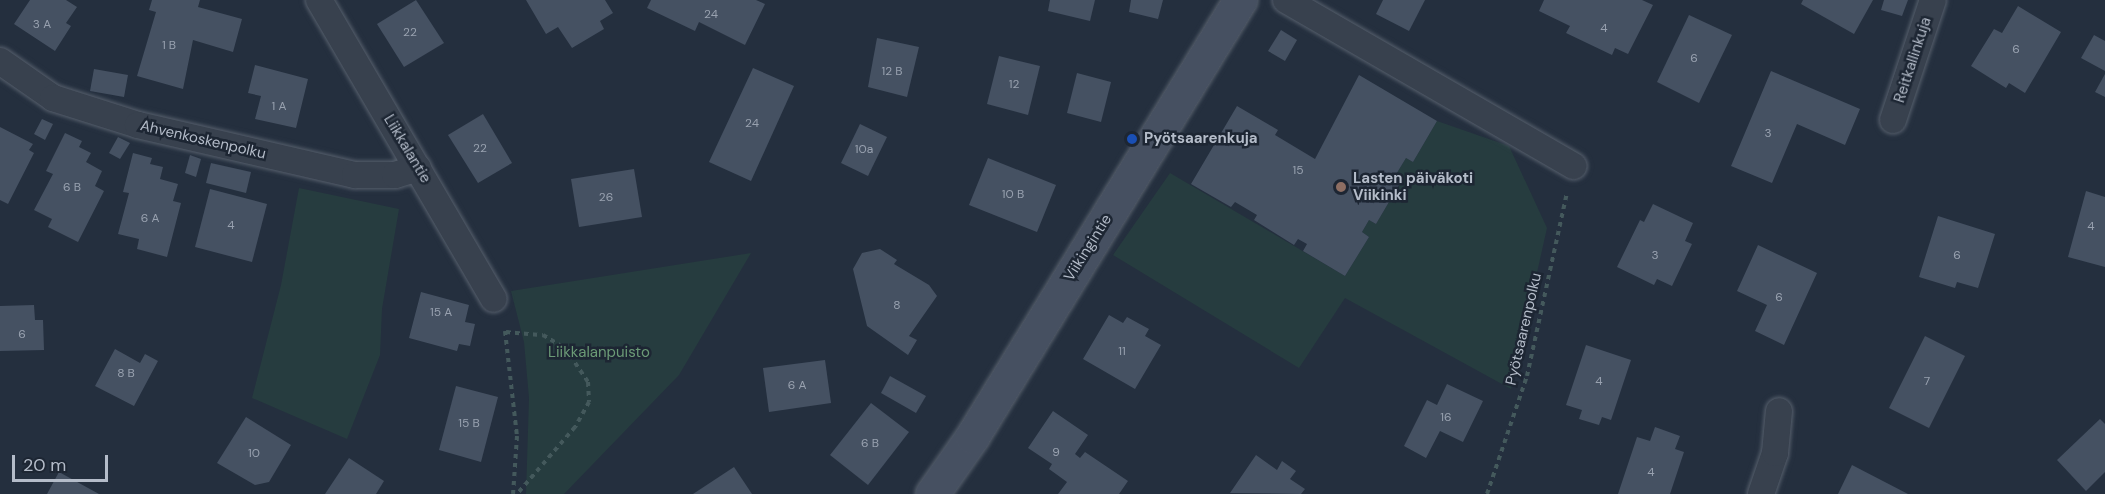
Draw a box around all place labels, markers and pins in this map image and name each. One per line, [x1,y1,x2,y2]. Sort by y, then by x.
place label: Pyötsaarenkuja [1144,130,1258,148]
marker: Pyötsaarenkuja [1125,132,1139,146]
place label: Lasten päiväkoti Viikinki [1353,169,1473,204]
marker: Lasten päiväkoti Viikinki [1334,180,1348,194]

